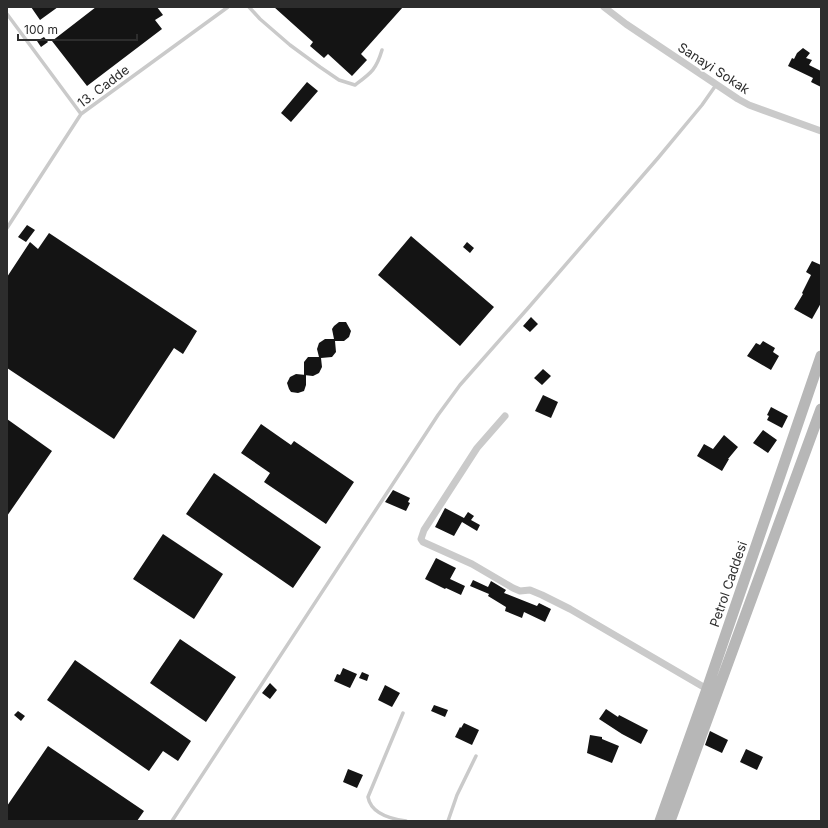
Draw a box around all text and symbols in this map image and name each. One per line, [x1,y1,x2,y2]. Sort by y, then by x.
scale bar [18,16,137,42]
text: 100 m [24,22,58,37]
street label: Sanayi Sokak [675,39,753,97]
street label: 13. Cadde [74,61,132,111]
street label: Petrol Caddesi [706,539,750,629]

